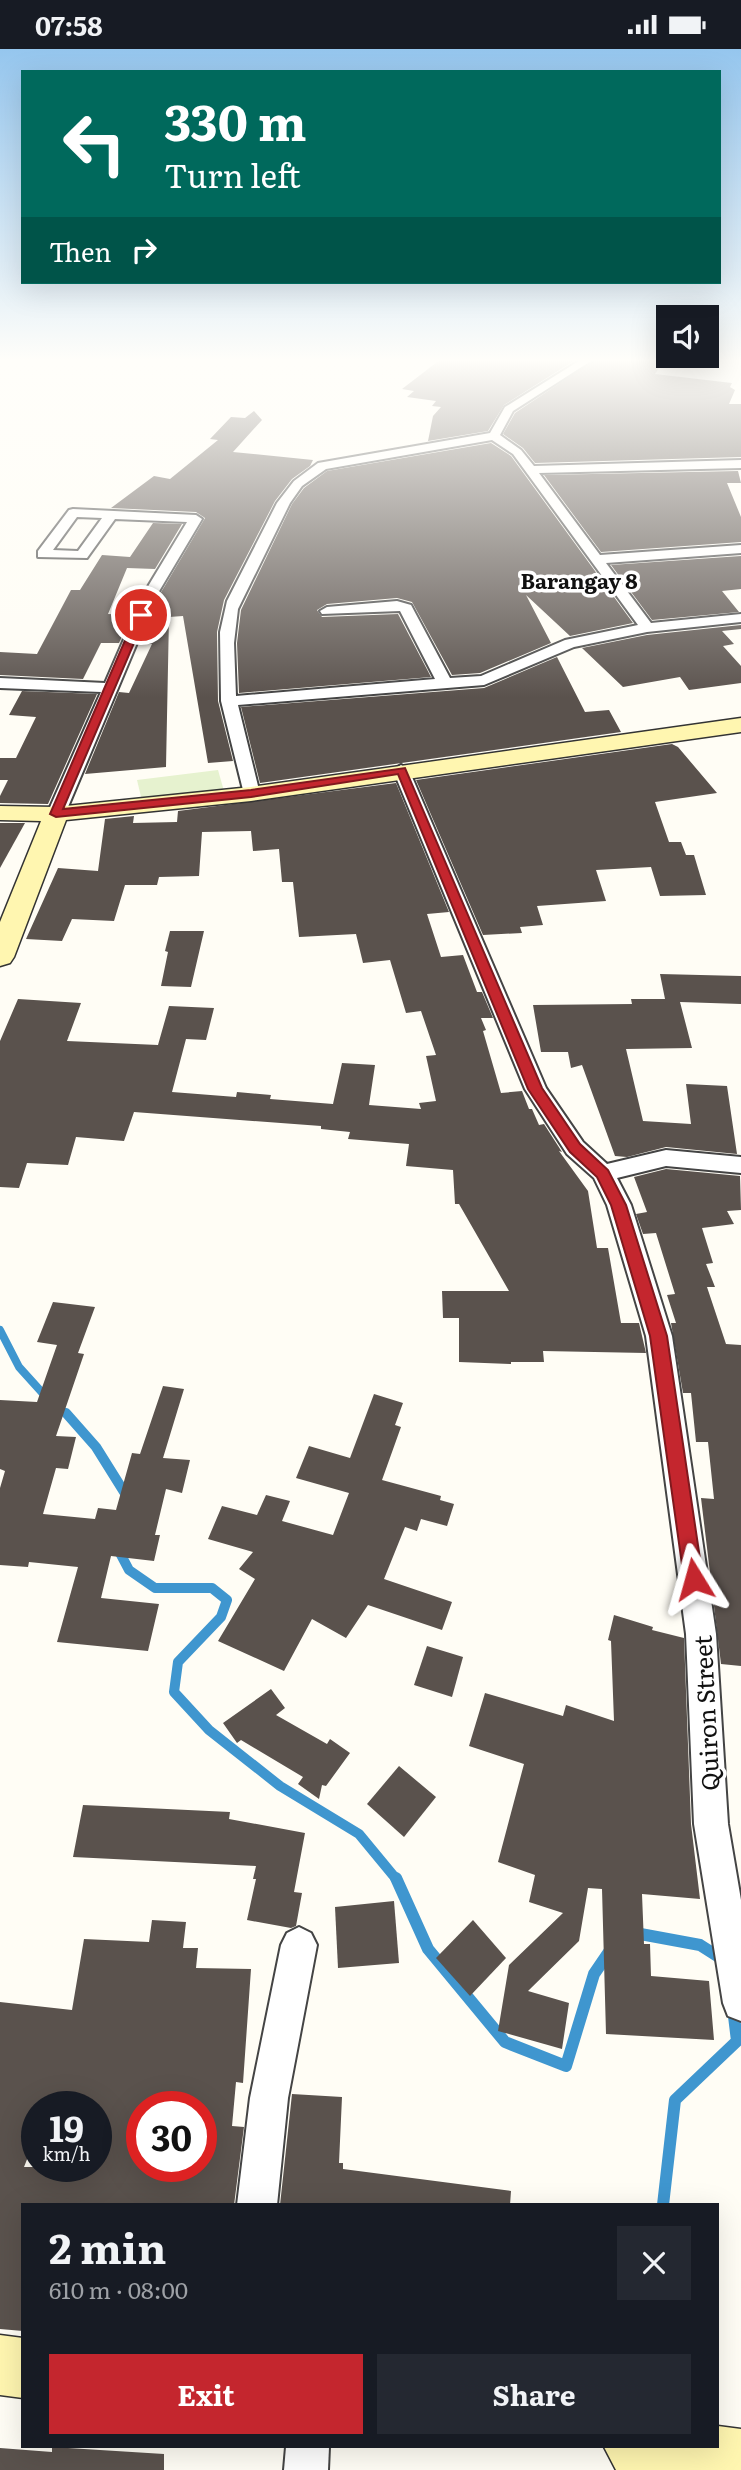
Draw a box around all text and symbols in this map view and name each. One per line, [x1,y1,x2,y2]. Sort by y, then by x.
text: 07:58 [35,5,103,44]
text: 330 m [164,83,307,156]
icon: left [49,98,140,189]
text: Turn left [164,150,301,198]
text: Then [49,231,111,270]
icon: right [125,231,163,269]
map controls [656,305,719,368]
button: sound [656,305,719,368]
district label: Barangay 8 [520,564,638,595]
pin [111,585,171,645]
icon: arrive [122,596,160,634]
position arrow [657,1542,731,1616]
street label: Quiron Street [683,1634,727,1792]
speed limit sign: 30 [126,2091,217,2182]
text: 19 [49,2101,84,2153]
text: km/h [43,2140,90,2167]
text: 2 min [49,2215,166,2277]
button: close [617,2226,691,2300]
text: 610 m · 08:00 [49,2272,188,2306]
button: Exit [49,2354,363,2434]
button: Share [377,2354,691,2434]

